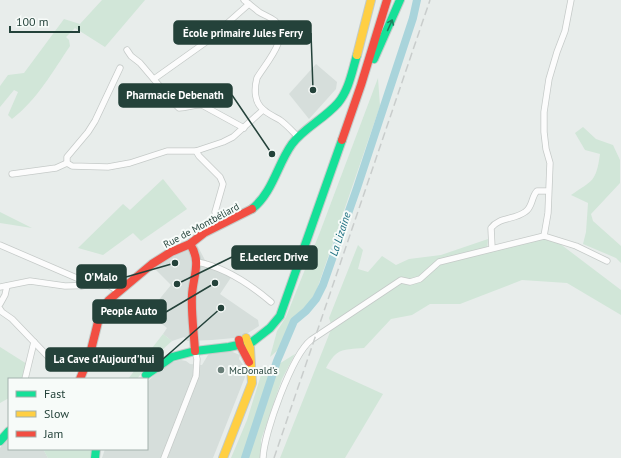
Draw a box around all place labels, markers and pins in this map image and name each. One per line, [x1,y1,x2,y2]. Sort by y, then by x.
callout: École primaire Jules Ferry [174,21,311,44]
callout: Pharmacie Debenath [119,84,232,107]
callout: E.Leclerc Drive [232,246,317,269]
callout: O'Malo [77,265,126,288]
callout: People Auto [93,300,166,323]
callout: La Cave d'Aujourd'hui [46,348,163,371]
place label: McDonald's [229,364,278,377]
marker: McDonald's [216,365,226,375]

